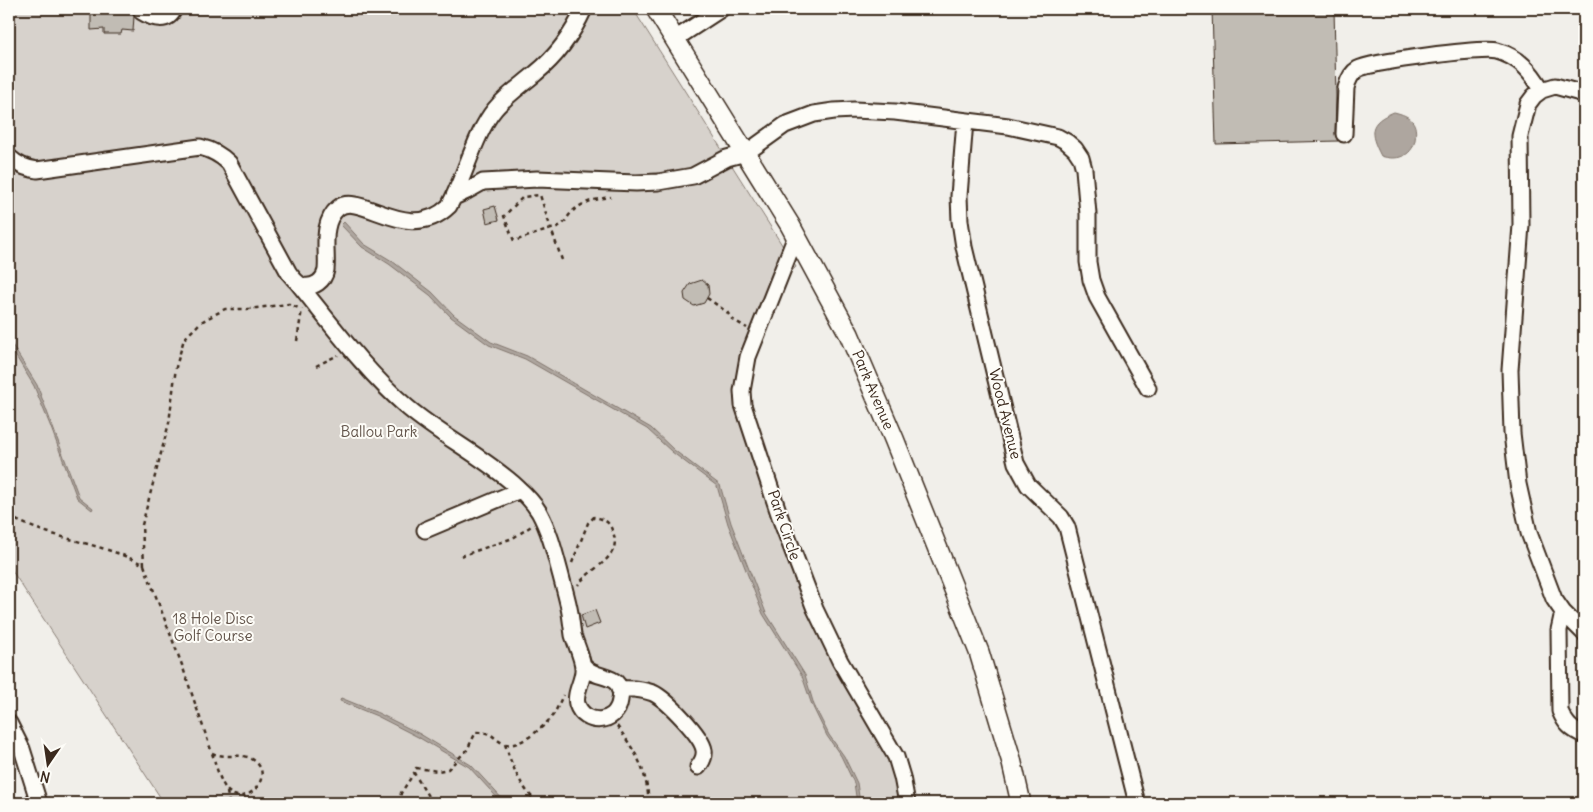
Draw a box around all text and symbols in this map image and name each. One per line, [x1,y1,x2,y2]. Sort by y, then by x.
street label: Park Avenue [848,347,899,433]
street label: Wood Avenue [985,367,1026,461]
park label: Ballou Park [341,422,418,441]
street label: Park Circle [764,487,805,562]
park label: 18 Hole Disc Golf Course [173,609,254,645]
north arrow [22,740,72,790]
text: N [38,767,52,787]

